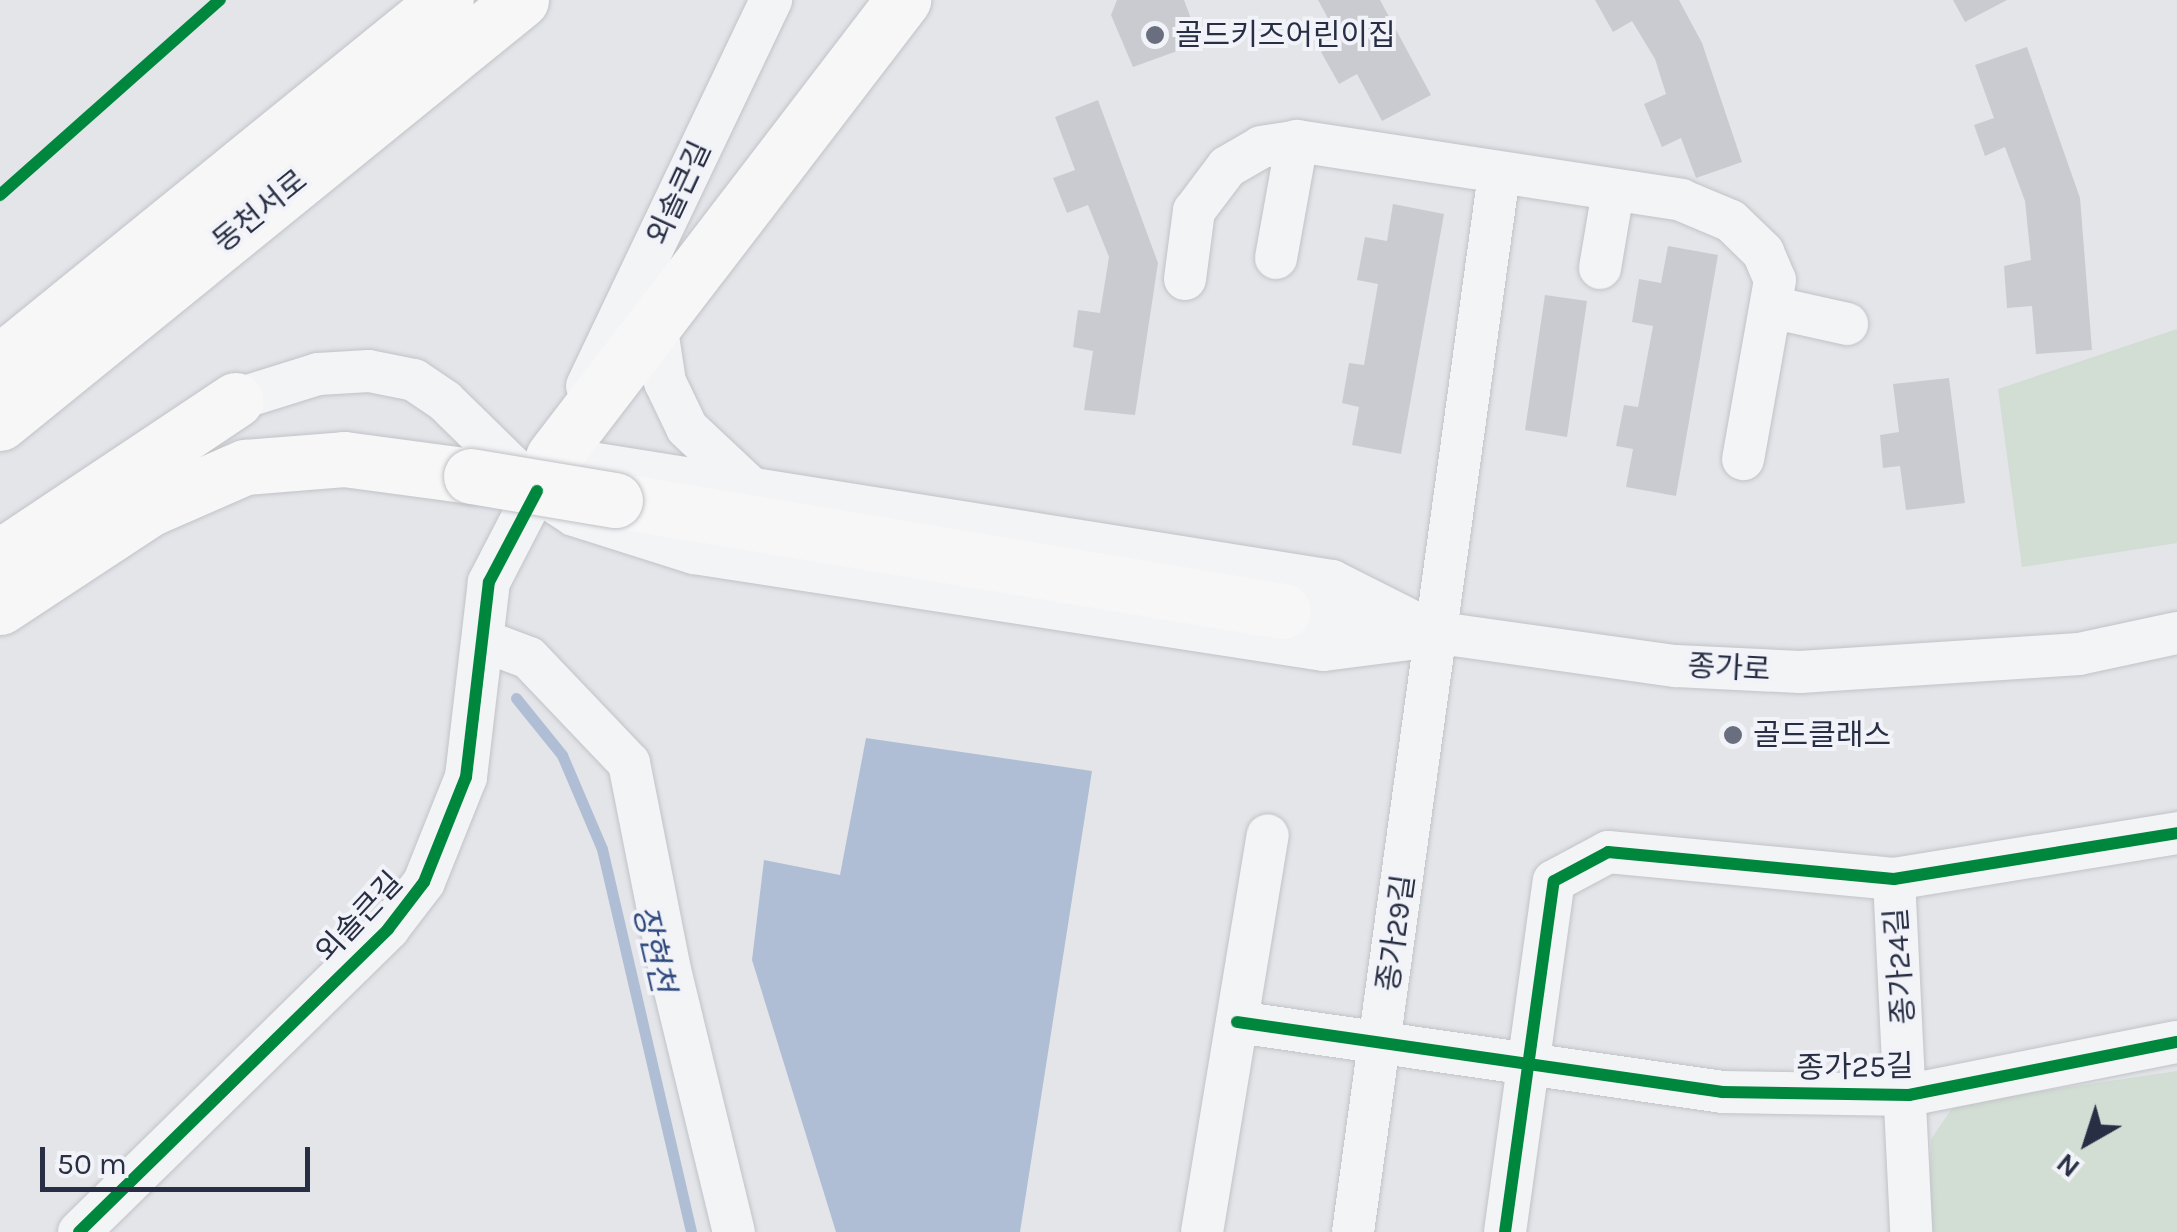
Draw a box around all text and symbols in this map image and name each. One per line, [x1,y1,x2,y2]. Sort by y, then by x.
place label: 골드키즈어린이집 [1175,17,1396,53]
marker: 골드키즈어린이집 [1144,24,1166,46]
street label: 외솔큰길 [639,135,719,251]
street label: 동천서로 [206,162,314,260]
street label: 종가로 [1687,648,1771,688]
place label: 골드클래스 [1753,717,1891,753]
marker: 골드클래스 [1722,724,1744,746]
street label: 외솔큰길 [308,864,410,970]
street label: 종가29길 [1370,872,1422,994]
water label: 장현천 [624,902,682,996]
street label: 종가24길 [1878,906,1922,1026]
street label: 종가25길 [1796,1048,1914,1086]
north arrow [2037,1092,2137,1192]
scale bar [45,1127,315,1189]
text: 50 m [57,1146,127,1182]
text: N [2050,1147,2086,1185]

